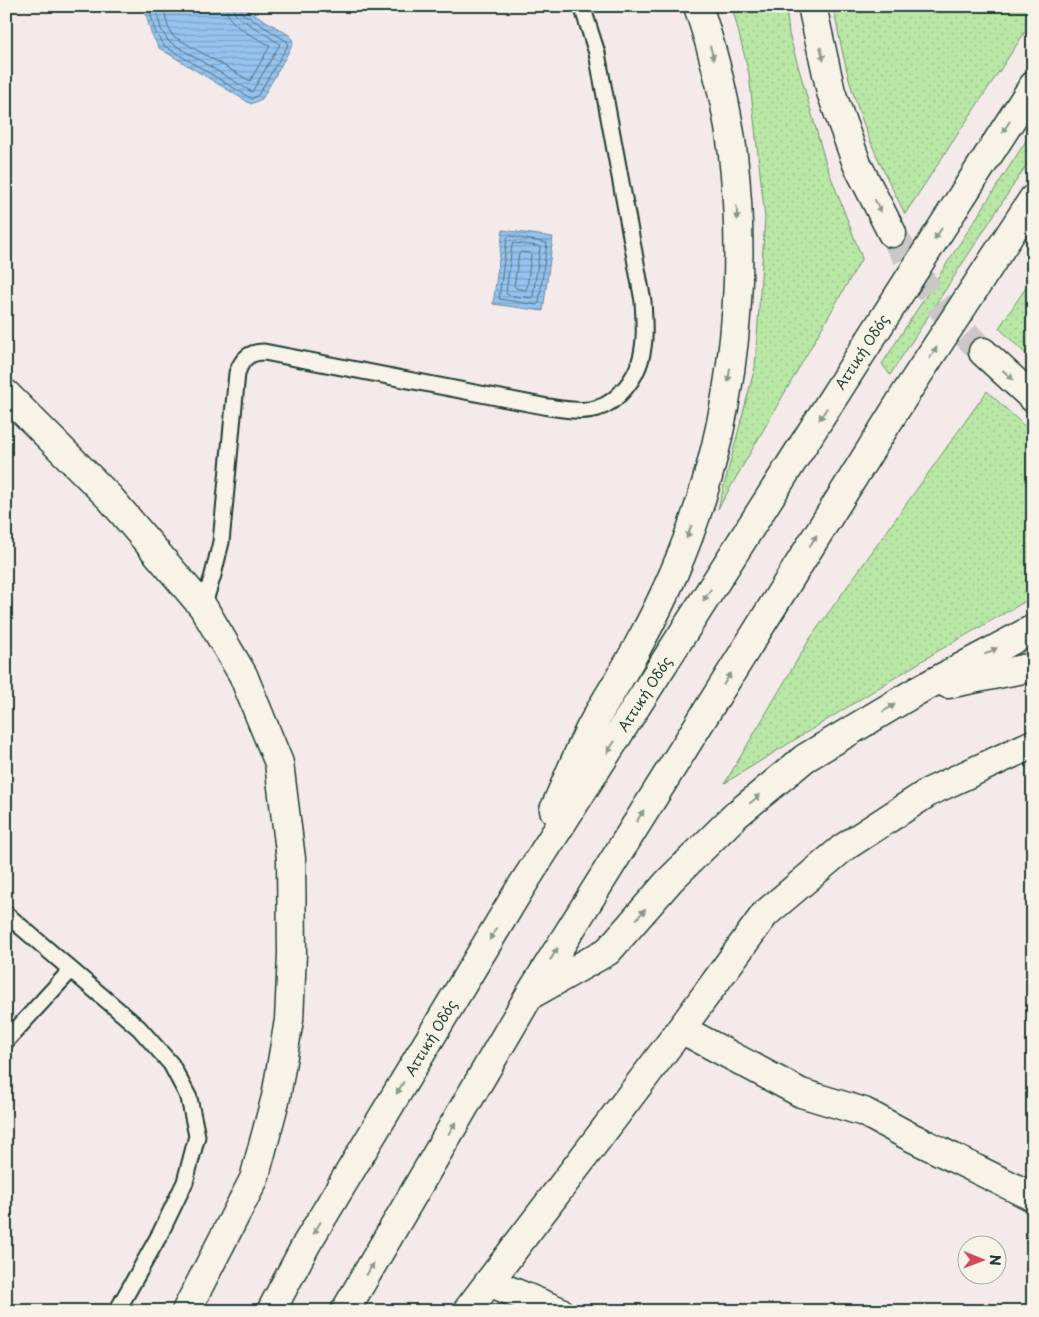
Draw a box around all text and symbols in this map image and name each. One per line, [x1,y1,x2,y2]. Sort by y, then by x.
one-way arrow [708,45,716,60]
one-way arrow [818,46,826,61]
one-way arrow [1002,120,1011,134]
one-way arrow [874,198,883,213]
one-way arrow [734,205,742,221]
one-way arrow [933,227,943,241]
street label: Αττική Οδός [829,310,894,393]
one-way arrow [928,346,938,359]
one-way arrow [725,367,733,383]
one-way arrow [1001,369,1013,381]
one-way arrow [818,407,828,421]
one-way arrow [685,525,693,539]
one-way arrow [809,535,818,548]
one-way arrow [703,589,712,602]
one-way arrow [983,647,998,655]
street label: Αττική Οδός [612,652,677,735]
one-way arrow [722,672,732,685]
one-way arrow [882,703,895,712]
one-way arrow [606,740,615,754]
one-way arrow [748,794,761,805]
one-way arrow [636,810,645,823]
one-way arrow [635,908,646,921]
one-way arrow [489,928,498,941]
one-way arrow [550,948,559,961]
street label: Αττική Οδός [399,996,462,1080]
one-way arrow [396,1082,405,1095]
one-way arrow [447,1122,456,1135]
one-way arrow [312,1221,321,1234]
north arrow [956,1234,1006,1284]
text: N [985,1255,1006,1266]
one-way arrow [366,1261,374,1276]

